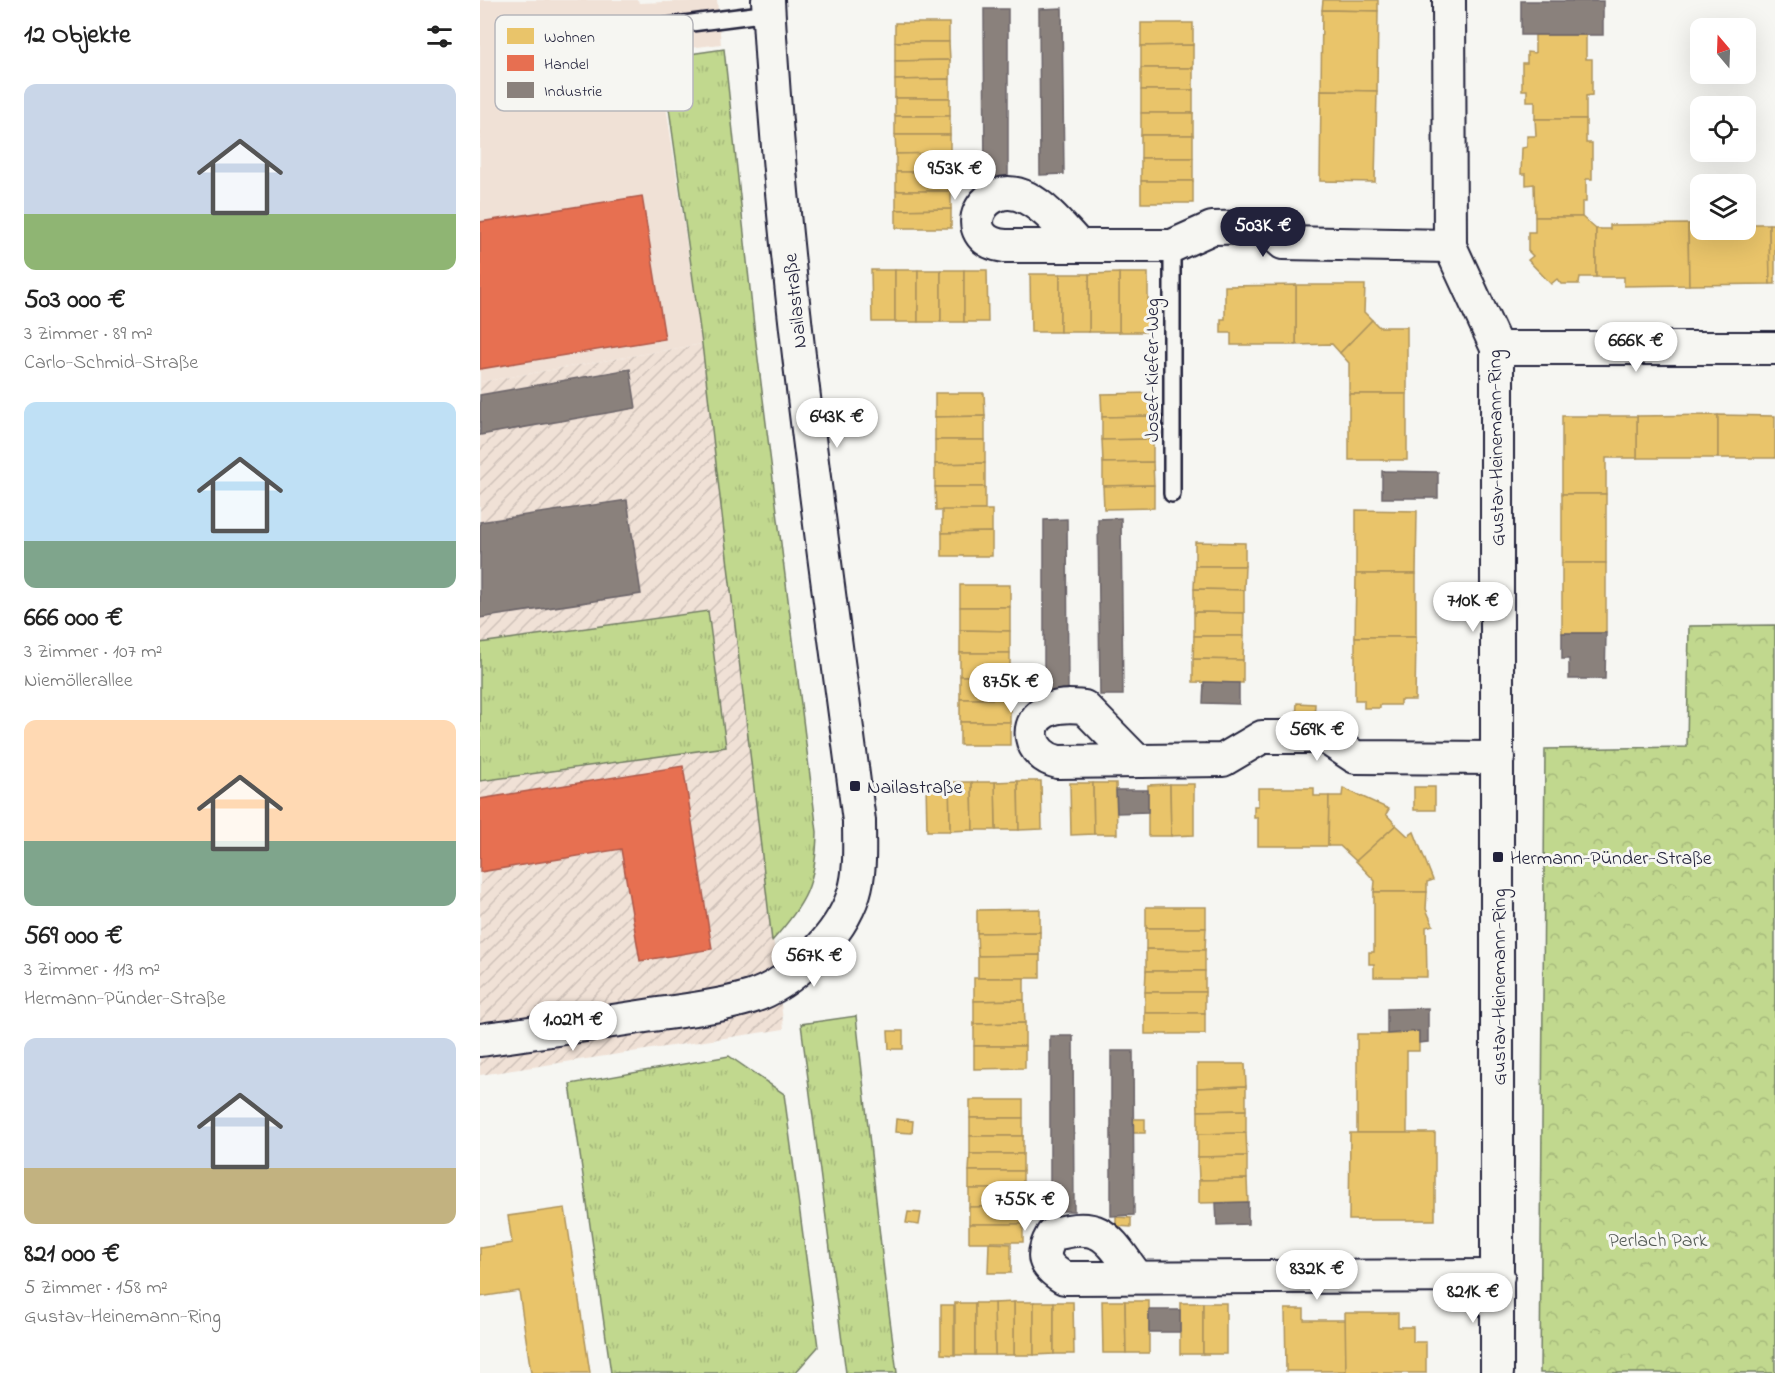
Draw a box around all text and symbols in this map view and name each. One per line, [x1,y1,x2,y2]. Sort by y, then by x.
legend [495,15,693,111]
text: 12 Objekte [24,17,131,55]
north arrow [1690,18,1756,84]
map controls [1690,18,1756,240]
icon: filters [423,20,456,53]
text: Wohnen [544,26,595,50]
text: Handel [544,53,589,77]
text: Industrie [544,80,603,104]
button: locate [1690,96,1756,162]
icon: home [186,123,294,231]
pin: 953K € [906,150,1004,201]
text: 953K € [928,155,982,184]
button: layers [1690,174,1756,240]
pin: 503K € [1214,207,1312,258]
text: 503K € [1235,212,1291,241]
street label: Nailastraße [777,252,816,350]
text: 503 000 € [24,282,126,320]
street label: Josef-Kiefer-Weg [1139,298,1169,442]
text: 3 Zimmer · 89 m² [24,320,153,349]
pin: 666K € [1587,322,1685,373]
text: 666K € [1608,327,1664,356]
text: Carlo-Schmid-Straße [24,349,198,378]
street label: Gustav-Heinemann-Ring [1481,349,1515,547]
pin: 643K € [788,398,886,449]
text: 643K € [810,403,864,432]
icon: home [186,441,294,549]
pin: 710K € [1424,582,1522,633]
text: 710K € [1447,587,1499,616]
text: 666 000 € [24,600,123,638]
text: 3 Zimmer · 107 m² [24,638,162,667]
pin: 875K € [962,663,1060,714]
text: Niemöllerallee [24,667,133,696]
text: 875K € [983,668,1039,697]
pin: 569K € [1268,711,1366,762]
text: 569K € [1290,716,1344,745]
icon: home [186,759,294,867]
place label: Nailastraße [867,774,962,803]
marker: Nailastraße [848,779,862,793]
place label: Hermann-Pünder-Straße [1510,845,1712,874]
marker: Hermann-Pünder-Straße [1491,850,1505,864]
street label: Gustav-Heinemann-Ring [1486,889,1516,1085]
text: 569 000 € [24,918,123,956]
pin: 567K € [765,937,863,988]
text: 567K € [785,942,843,971]
text: 3 Zimmer · 113 m² [24,956,160,985]
text: Hermann-Pünder-Straße [24,985,226,1014]
pin: 1.02M € [518,1001,628,1052]
text: 1.02M € [543,1006,603,1035]
icon: home [186,1077,294,1185]
pin: 755K € [976,1181,1074,1232]
text: 755K € [995,1186,1055,1215]
park label: Perlach Park [1608,1227,1708,1256]
text: 821 000 € [24,1236,120,1274]
pin: 832K € [1268,1250,1366,1301]
text: 832K € [1290,1255,1344,1284]
pin: 821K € [1424,1273,1522,1324]
text: 5 Zimmer · 158 m² [24,1274,168,1303]
text: 821K € [1447,1278,1499,1307]
text: Gustav-Heinemann-Ring [24,1303,221,1332]

